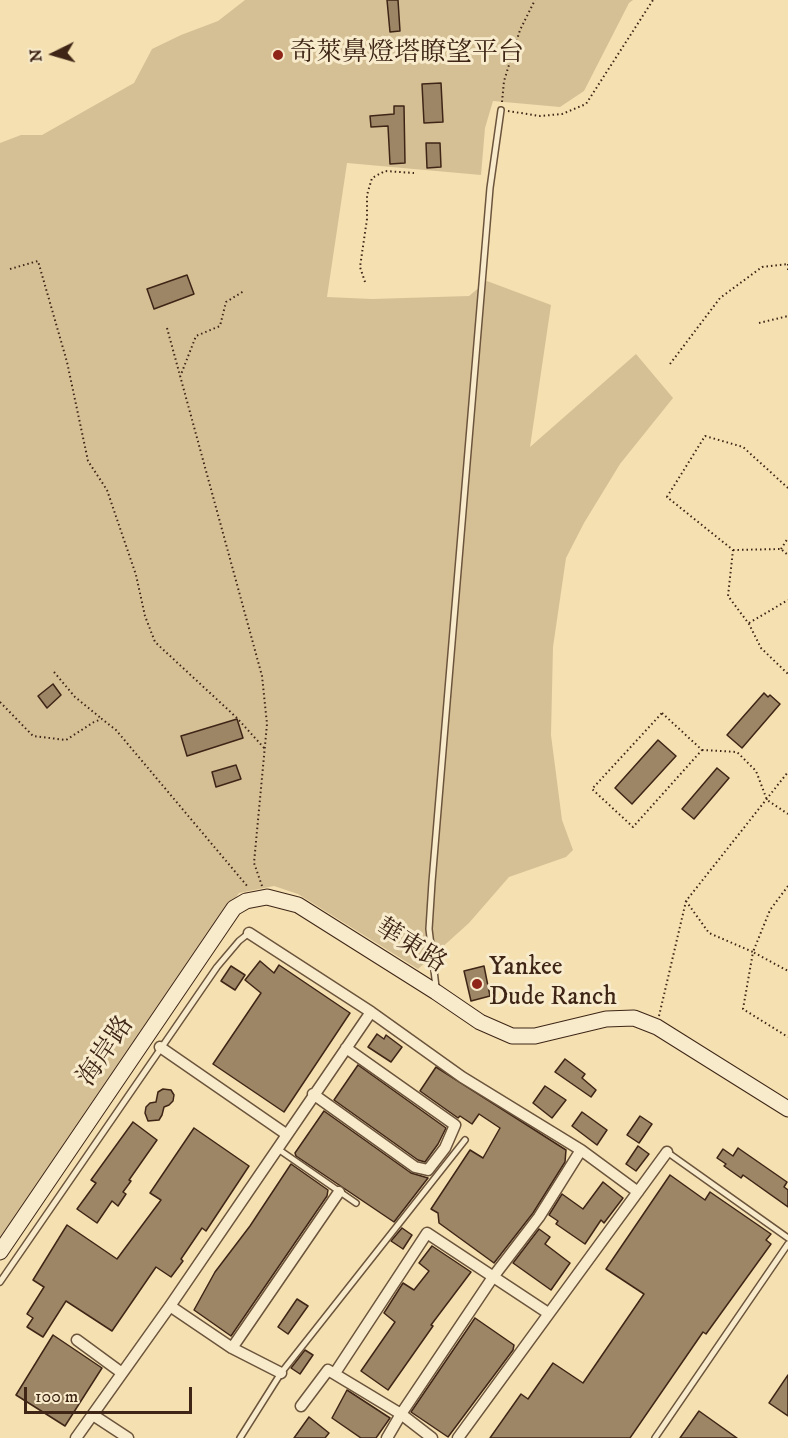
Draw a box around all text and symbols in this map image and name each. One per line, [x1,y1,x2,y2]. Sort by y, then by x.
north arrow [24,24,84,84]
place label: 奇萊鼻燈塔瞭望平台 [290,39,524,71]
text: N [26,48,47,63]
marker: 奇萊鼻燈塔瞭望平台 [271,48,285,62]
street label: 華東路 [369,913,451,981]
place label: Yankee Dude Ranch [489,953,617,1014]
marker: Yankee Dude Ranch [470,977,484,991]
street label: 海岸路 [72,1011,142,1093]
scale bar [27,1375,195,1413]
text: 100 m [35,1386,78,1408]

